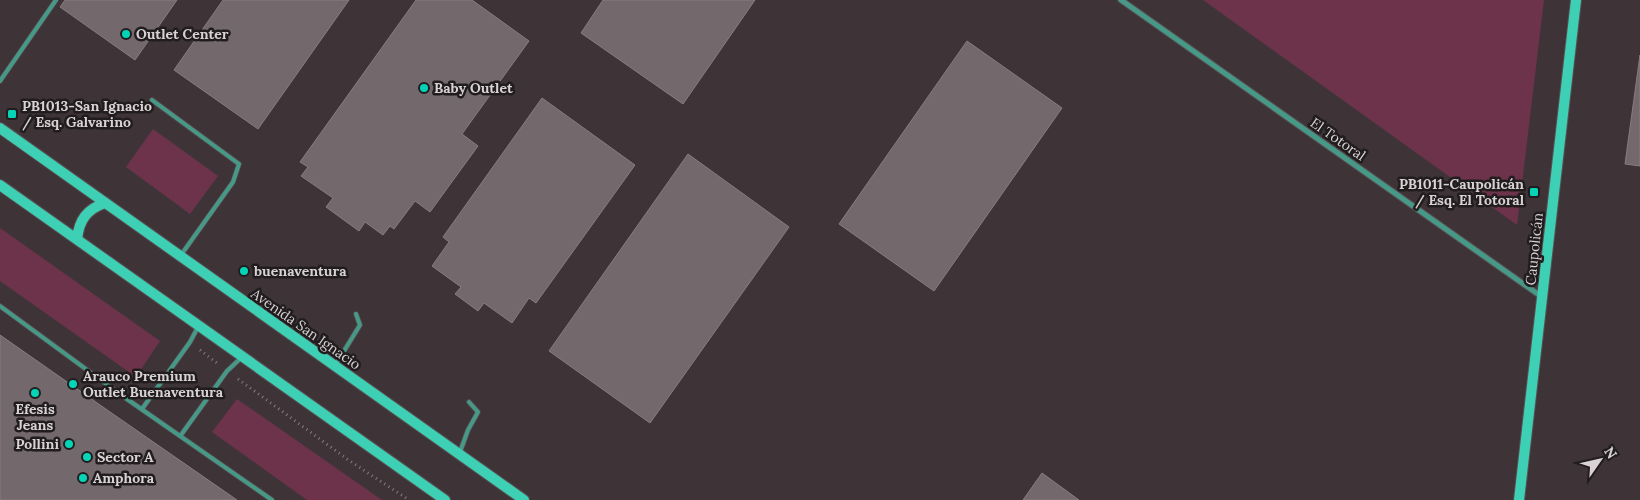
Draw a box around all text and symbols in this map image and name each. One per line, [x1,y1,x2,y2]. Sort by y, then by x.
place label: Outlet Center [136,25,229,43]
marker: Outlet Center [120,28,132,40]
place label: Baby Outlet [434,79,513,97]
marker: Baby Outlet [418,82,430,94]
place label: PB1013-San Ignacio / Esq. Galvarino [22,97,152,131]
marker: PB1013-San Ignacio / Esq. Galvarino [6,108,18,120]
street label: El Totoral [1307,113,1369,165]
place label: PB1011-Caupolicán / Esq. El Totoral [1399,175,1525,209]
marker: PB1011-Caupolicán / Esq. El Totoral [1528,186,1540,198]
street label: Caupolicán [1521,211,1547,286]
place label: buenaventura [253,262,347,280]
marker: buenaventura [238,265,250,277]
street label: Avenida San Ignacio [247,284,364,374]
place label: Arauco Premium Outlet Buenaventura [83,367,224,401]
marker: Arauco Premium Outlet Buenaventura [67,378,79,390]
marker: Efesis Jeans [29,387,41,399]
place label: Efesis Jeans [15,400,55,434]
place label: Pollini [16,435,59,453]
north arrow [1575,435,1625,485]
marker: Pollini [63,438,75,450]
text: N [1600,443,1621,462]
place label: Sector A [97,448,154,466]
marker: Sector A [81,451,93,463]
place label: Amphora [93,469,155,487]
marker: Amphora [77,472,89,484]

